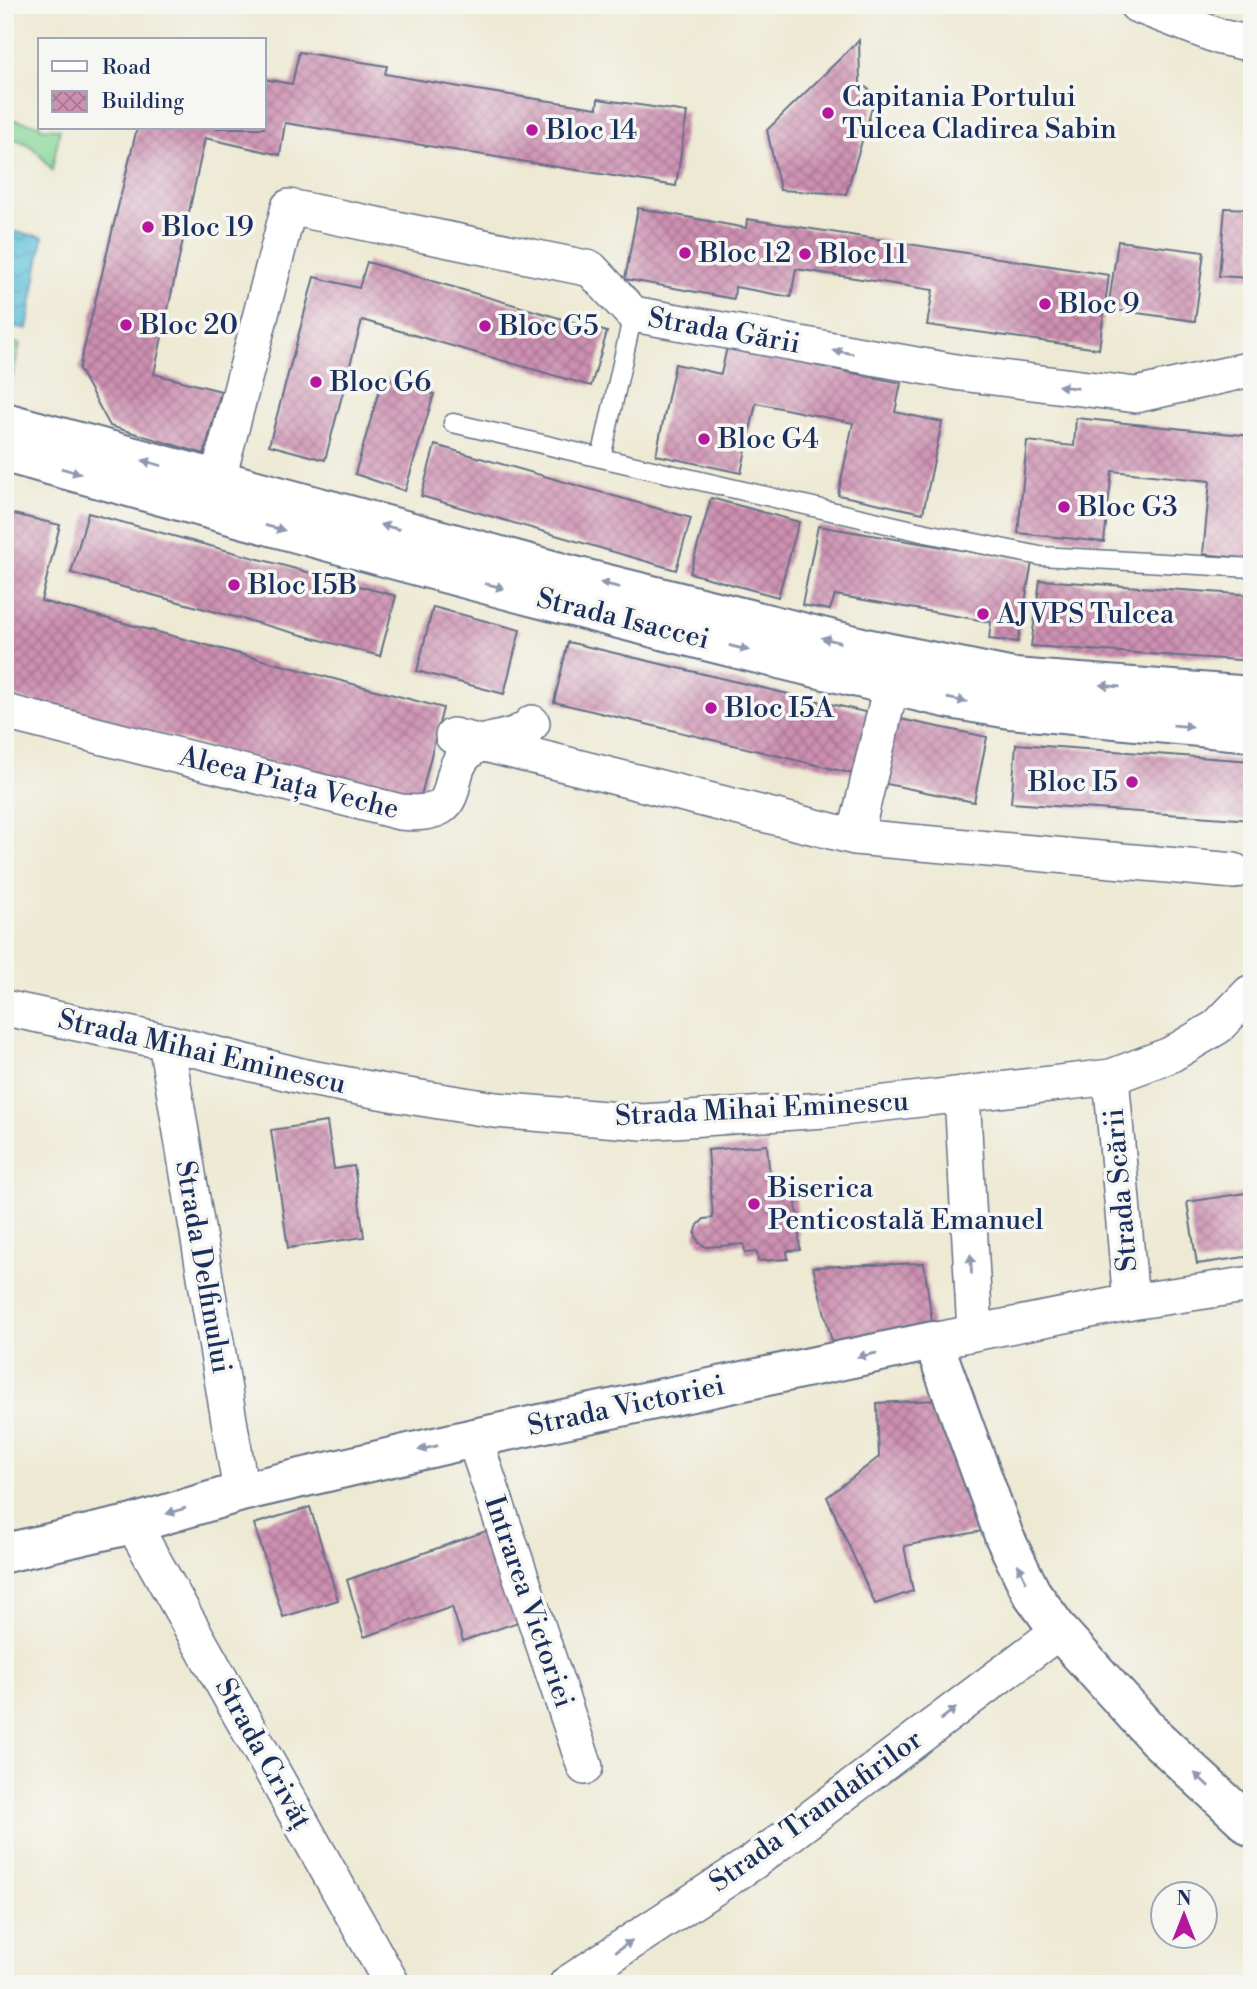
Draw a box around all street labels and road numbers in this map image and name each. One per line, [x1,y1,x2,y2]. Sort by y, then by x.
street label: Strada Gării [645,300,803,362]
street label: Strada Isaccei [533,581,713,657]
street label: Aleea Piața Veche [175,739,402,827]
street label: Strada Mihai Eminescu [55,1002,349,1102]
street label: Strada Mihai Eminescu [614,1084,910,1134]
street label: Strada Scării [1096,1107,1146,1273]
street label: Strada Delfinului [167,1158,239,1376]
street label: Strada Victoriei [524,1368,728,1444]
street label: Intrarea Victoriei [476,1491,582,1713]
street label: Strada Crivăț [207,1672,319,1836]
street label: Strada Trandafirilor [703,1722,929,1900]

